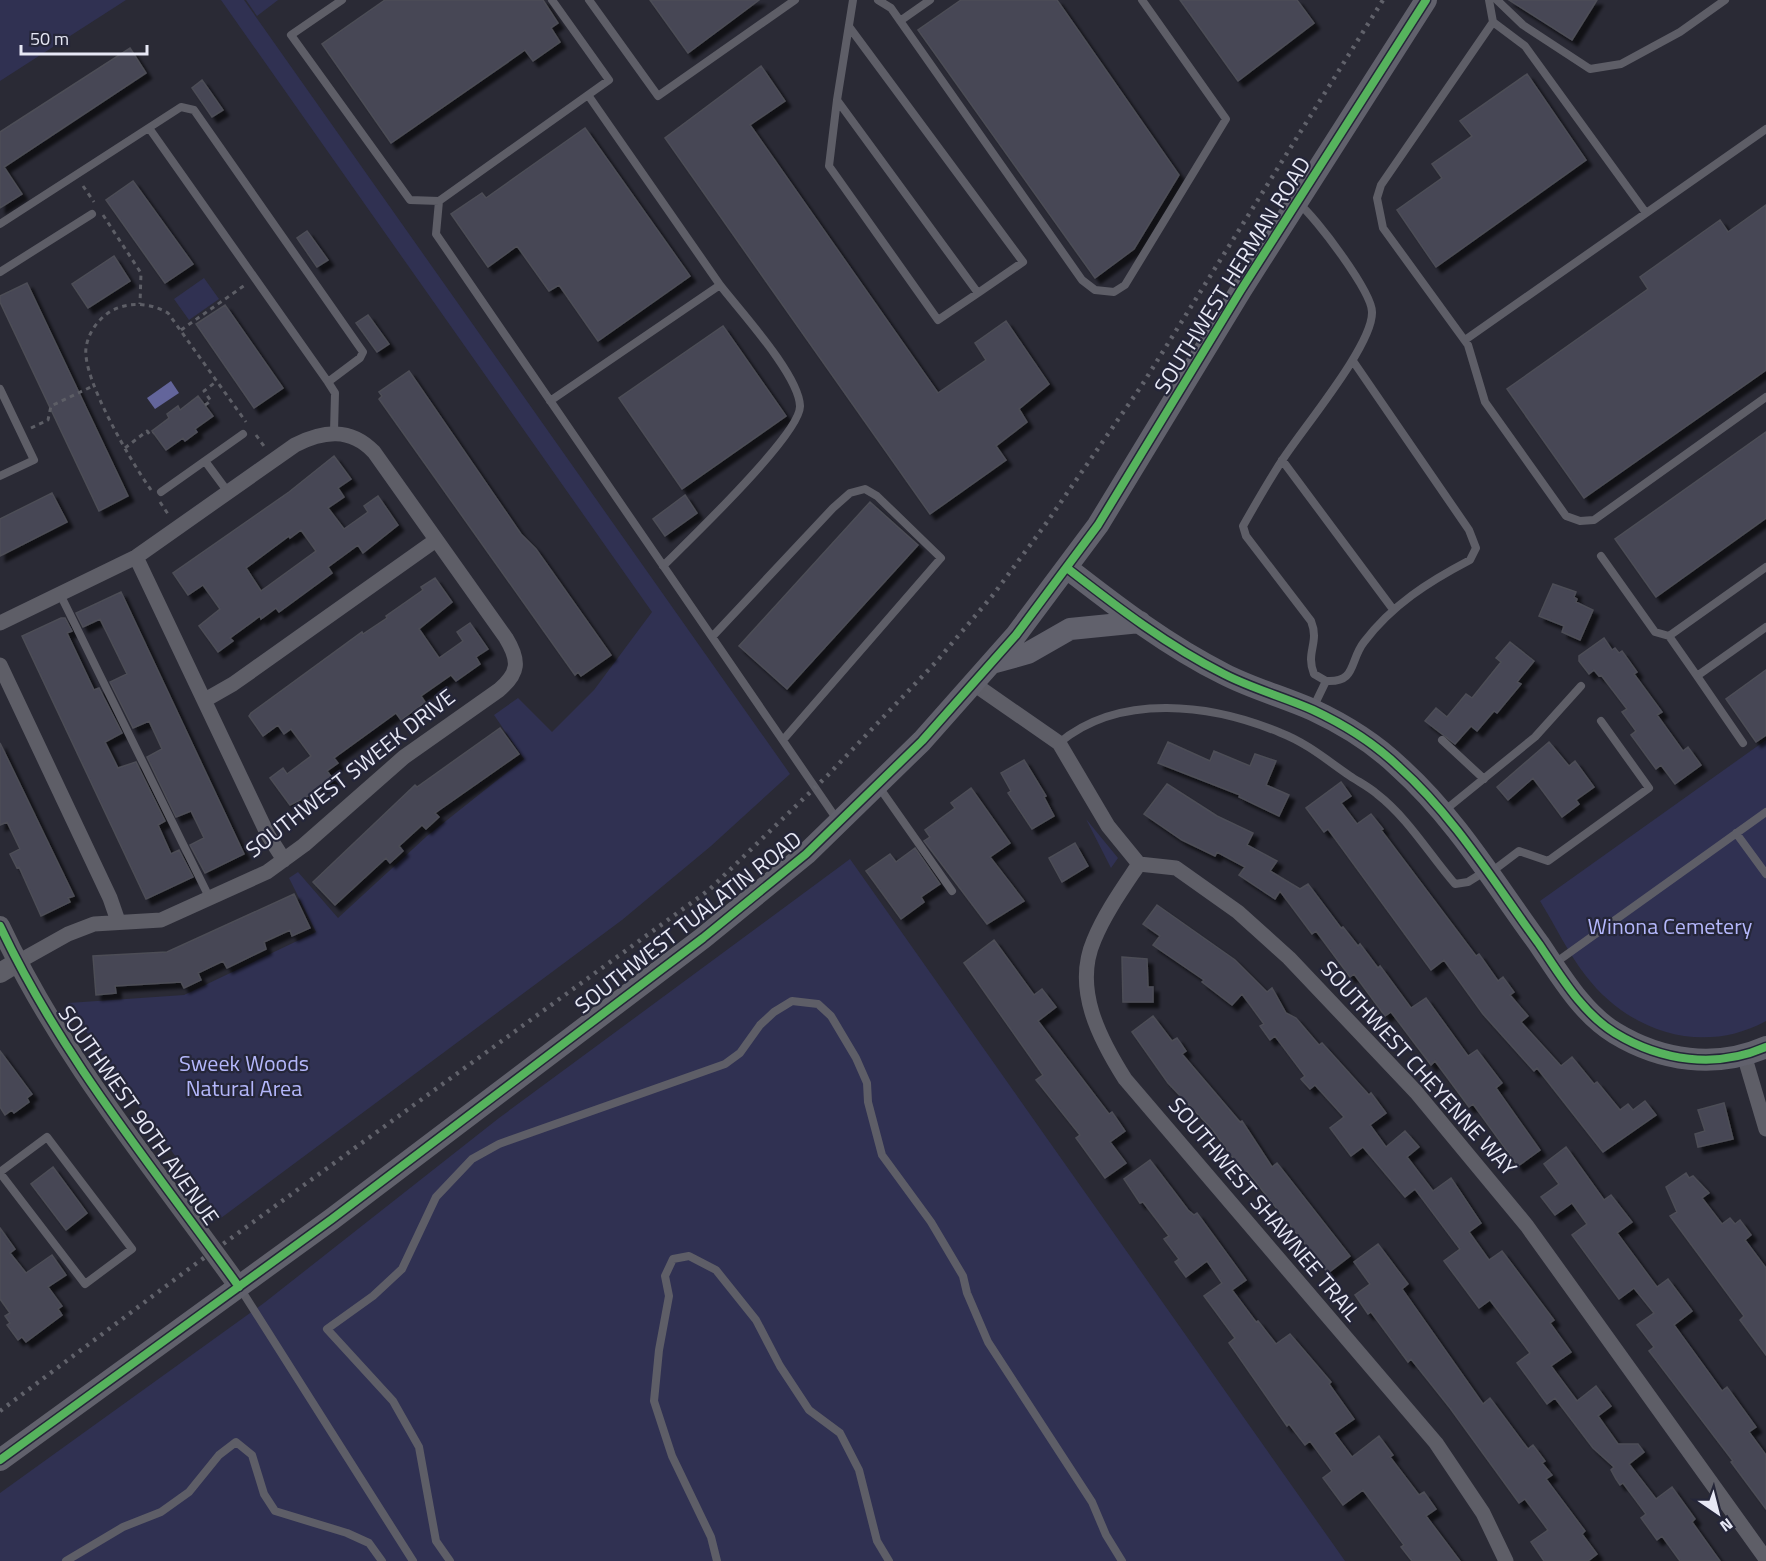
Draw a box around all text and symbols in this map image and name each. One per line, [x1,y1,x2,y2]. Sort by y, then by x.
scale bar [21,18,147,56]
text: 50 m [30,25,69,52]
street label: SOUTHWEST HERMAN ROAD [1145,150,1319,400]
street label: SOUTHWEST SWEEK DRIVE [238,680,462,866]
street label: SOUTHWEST TUALATIN ROAD [567,822,809,1022]
park label: Winona Cemetery [1588,909,1753,943]
street label: SOUTHWEST CHEYENNE WAY [1313,953,1525,1183]
street label: SOUTHWEST 90TH AVENUE [50,998,228,1232]
park label: Sweek Woods Natural Area [179,1046,309,1105]
street label: SOUTHWEST SHAWNEE TRAIL [1161,1089,1370,1329]
north arrow [1688,1483,1748,1543]
text: N [1715,1512,1738,1538]

